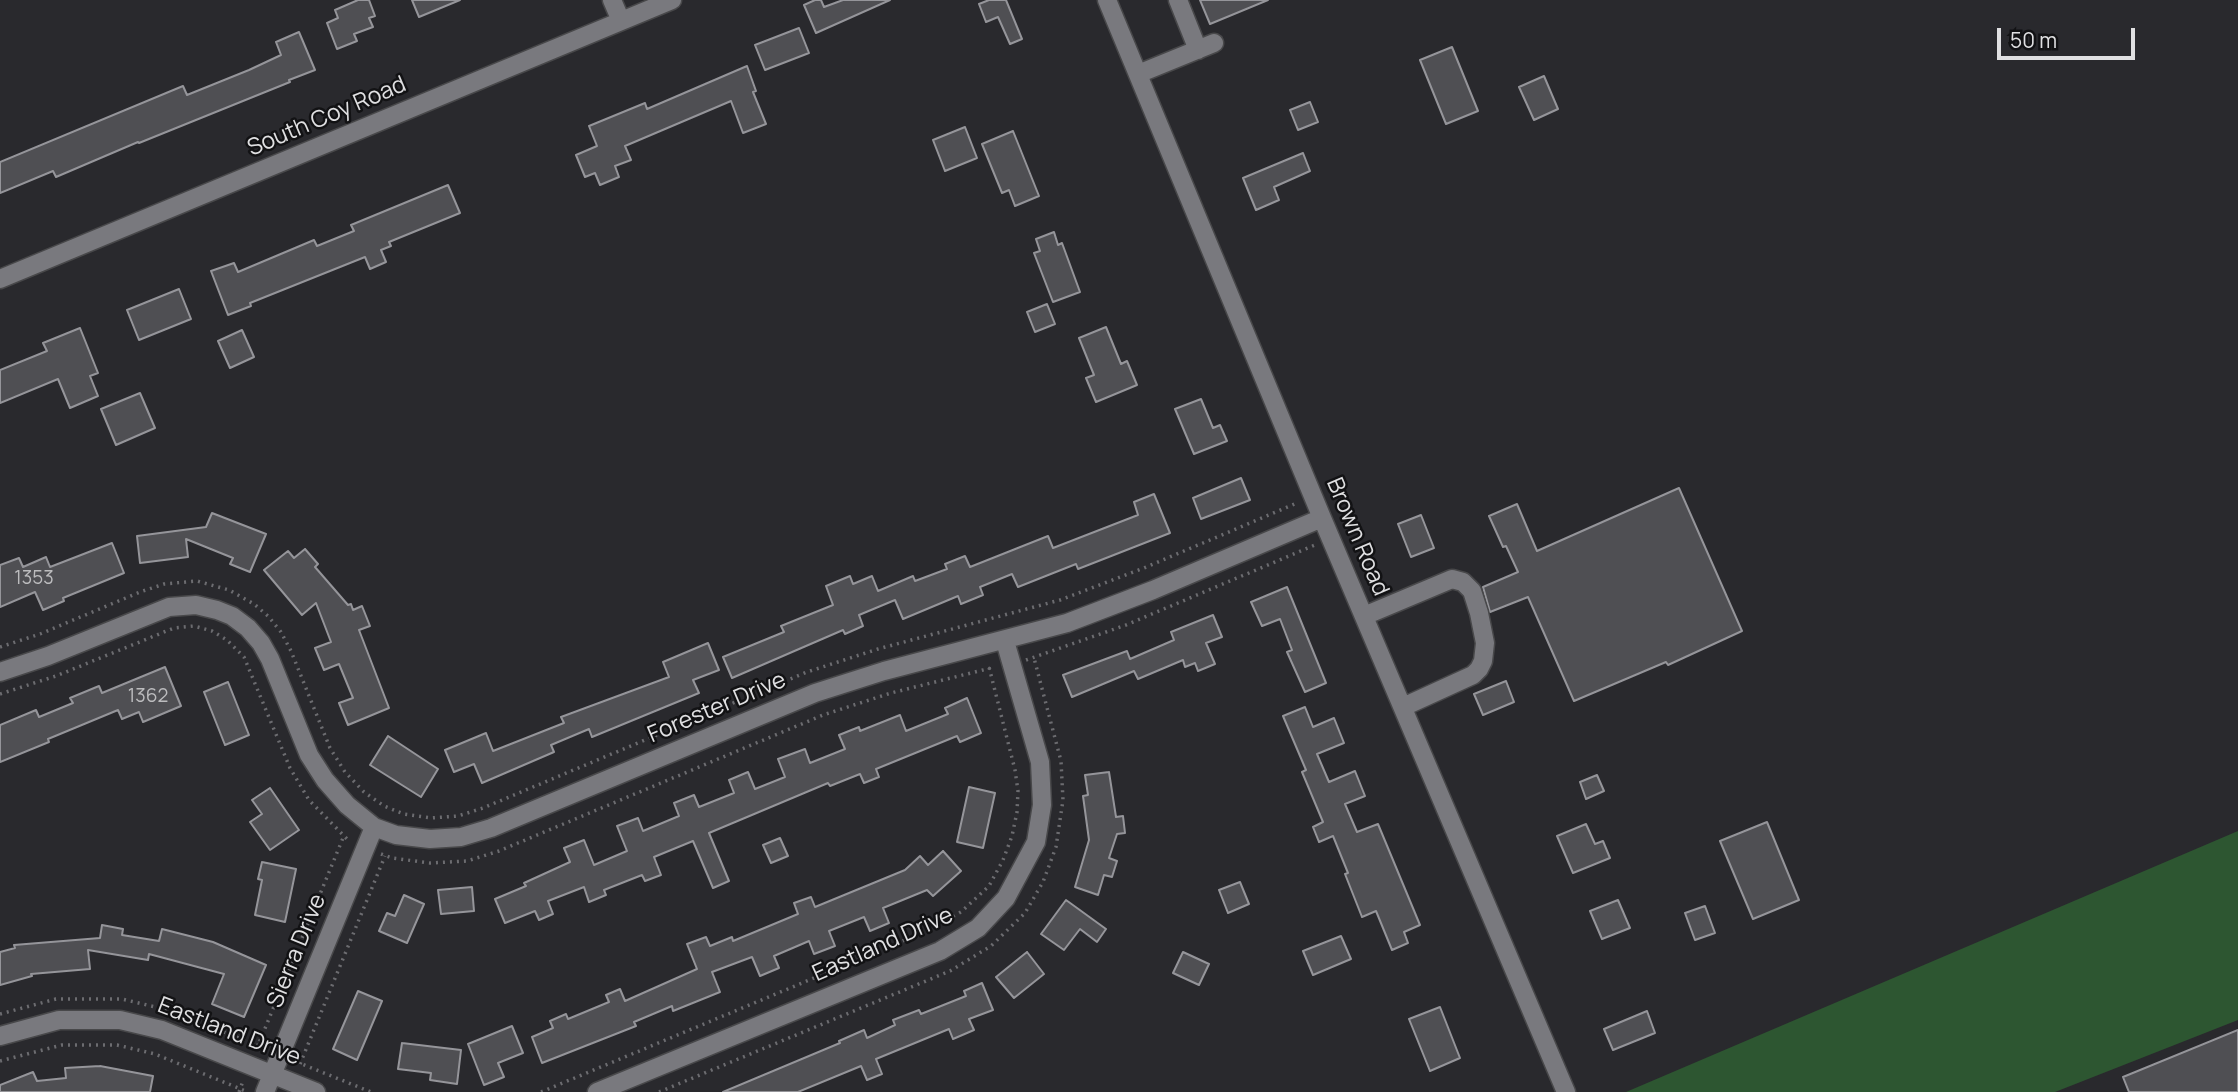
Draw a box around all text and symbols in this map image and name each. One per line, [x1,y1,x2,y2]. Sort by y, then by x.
scale bar [2000,14,2138,58]
text: 50 m [2010,26,2057,54]
street label: South Coy Road [243,71,411,163]
street label: Brown Road [1320,474,1394,600]
house number: 1353 [14,568,54,590]
street label: Forester Drive [644,667,790,749]
house number: 1362 [128,686,168,708]
street label: Sierra Drive [262,890,332,1012]
street label: Eastland Drive [808,902,958,988]
street label: Eastland Drive [154,992,304,1072]

